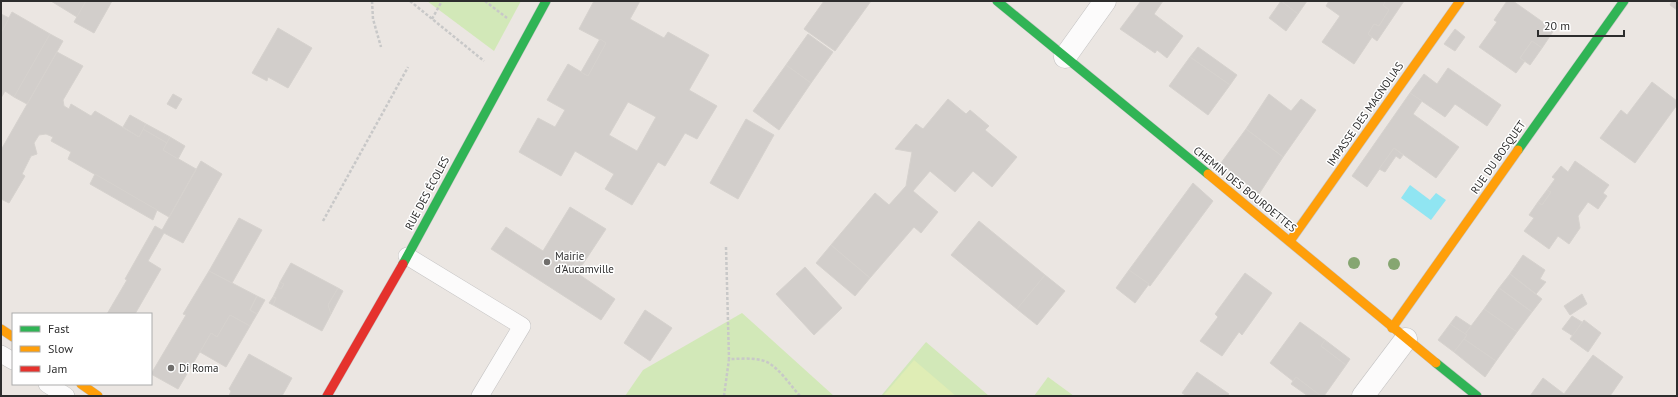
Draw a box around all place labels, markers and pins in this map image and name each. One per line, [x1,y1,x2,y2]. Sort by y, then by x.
place label: Mairie d'Aucamville [555,249,614,276]
marker: Mairie d'Aucamville [542,257,552,267]
place label: Di Roma [179,361,218,375]
marker: Di Roma [166,363,176,373]

